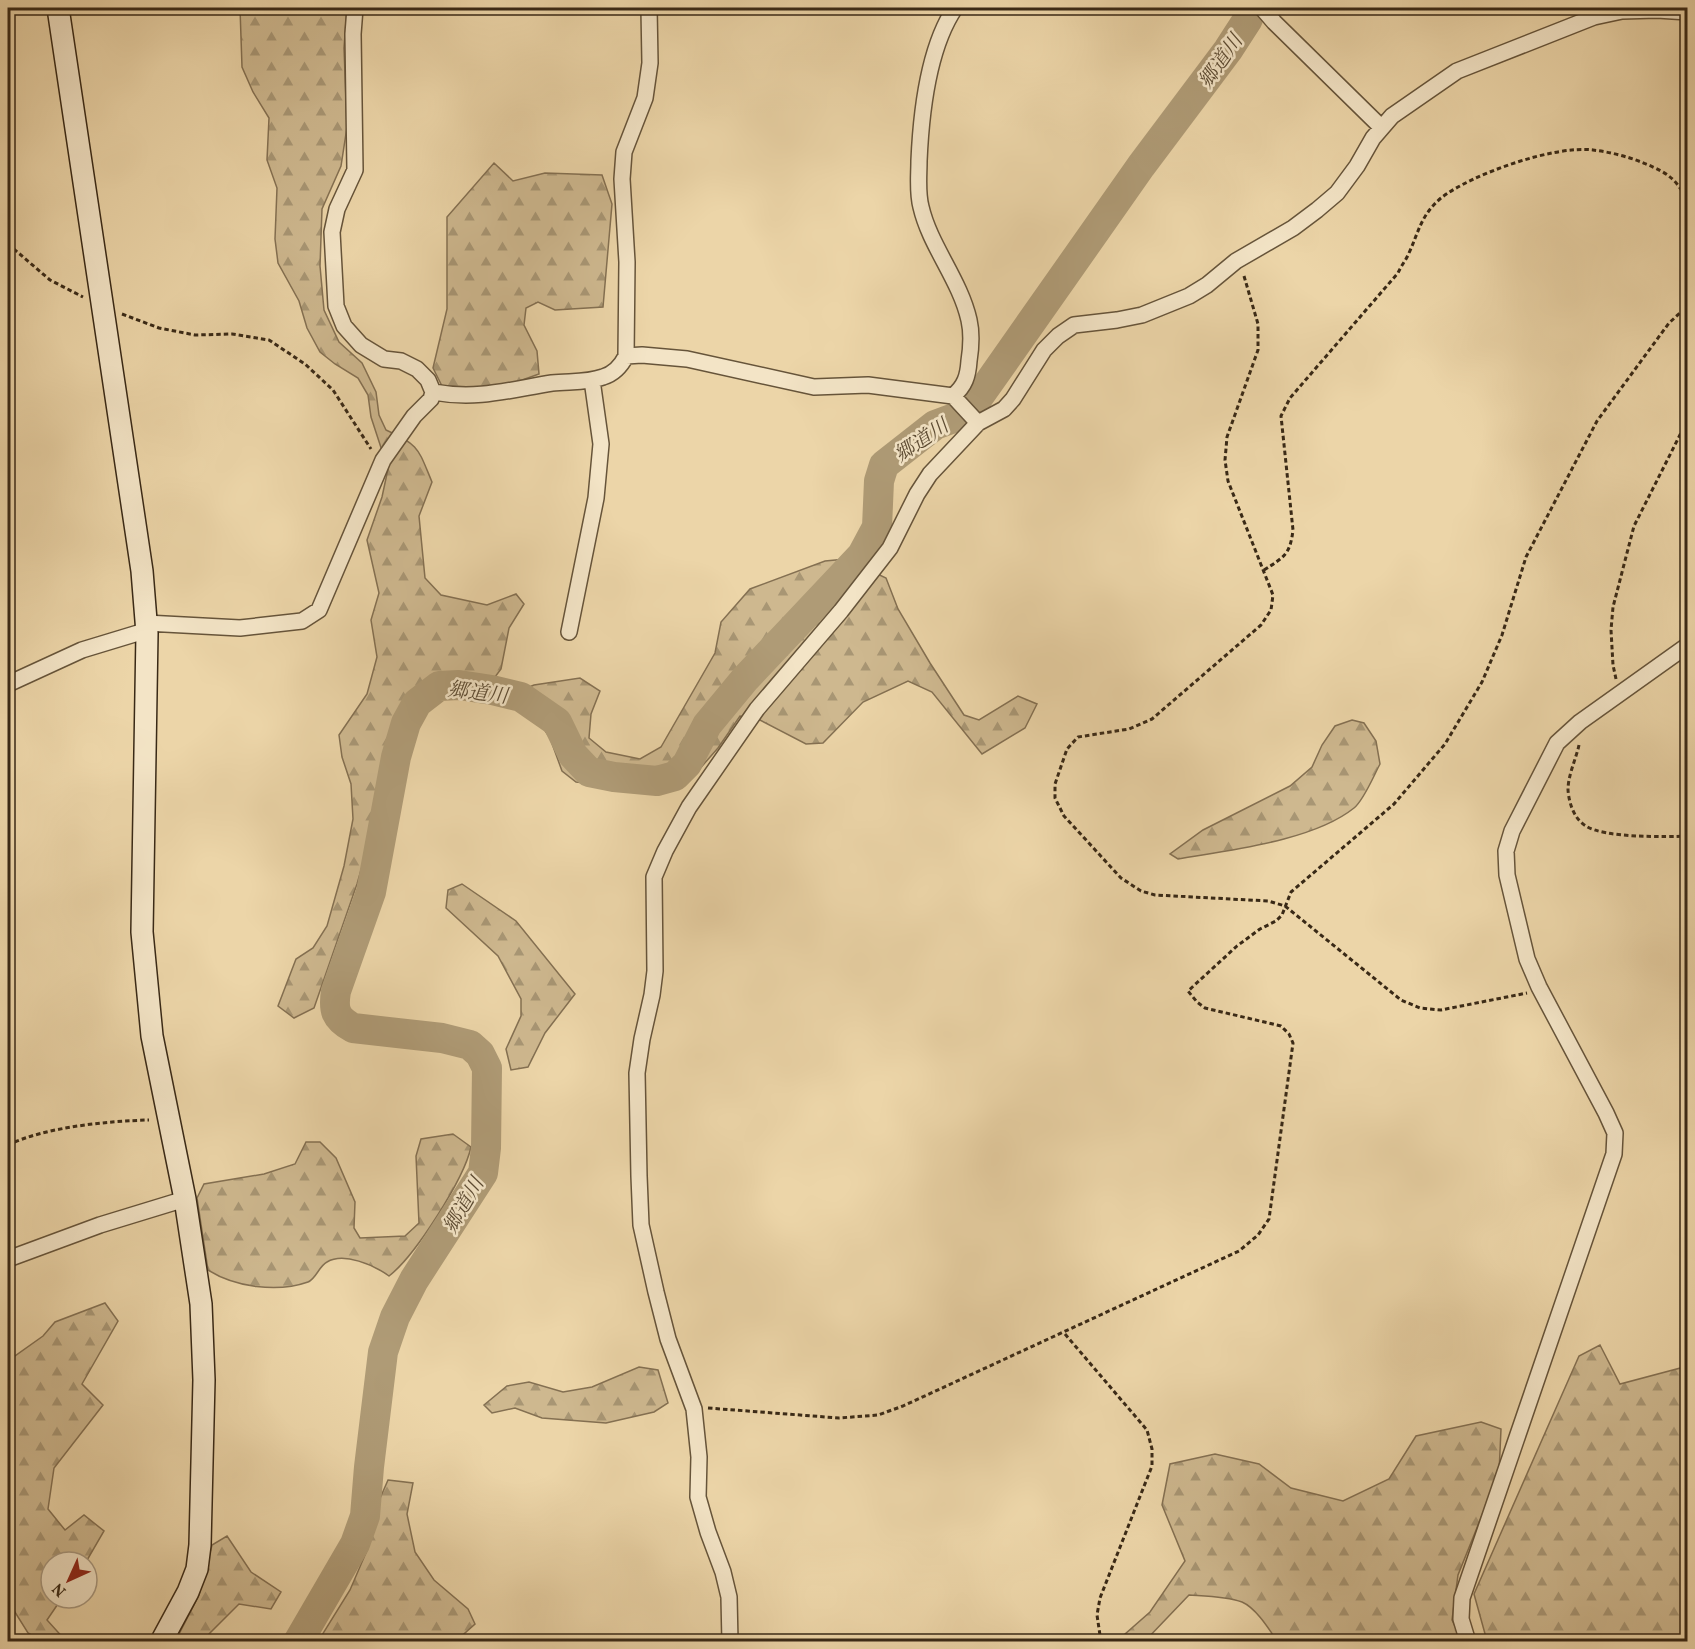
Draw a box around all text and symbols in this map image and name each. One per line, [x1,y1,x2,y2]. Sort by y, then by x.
water label: 郷道川 [1193,28,1251,95]
water label: 郷道川 [889,412,956,470]
water label: 郷道川 [446,676,511,712]
water label: 郷道川 [438,1171,493,1239]
north arrow [39,1550,99,1610]
text: N [48,1577,72,1601]

